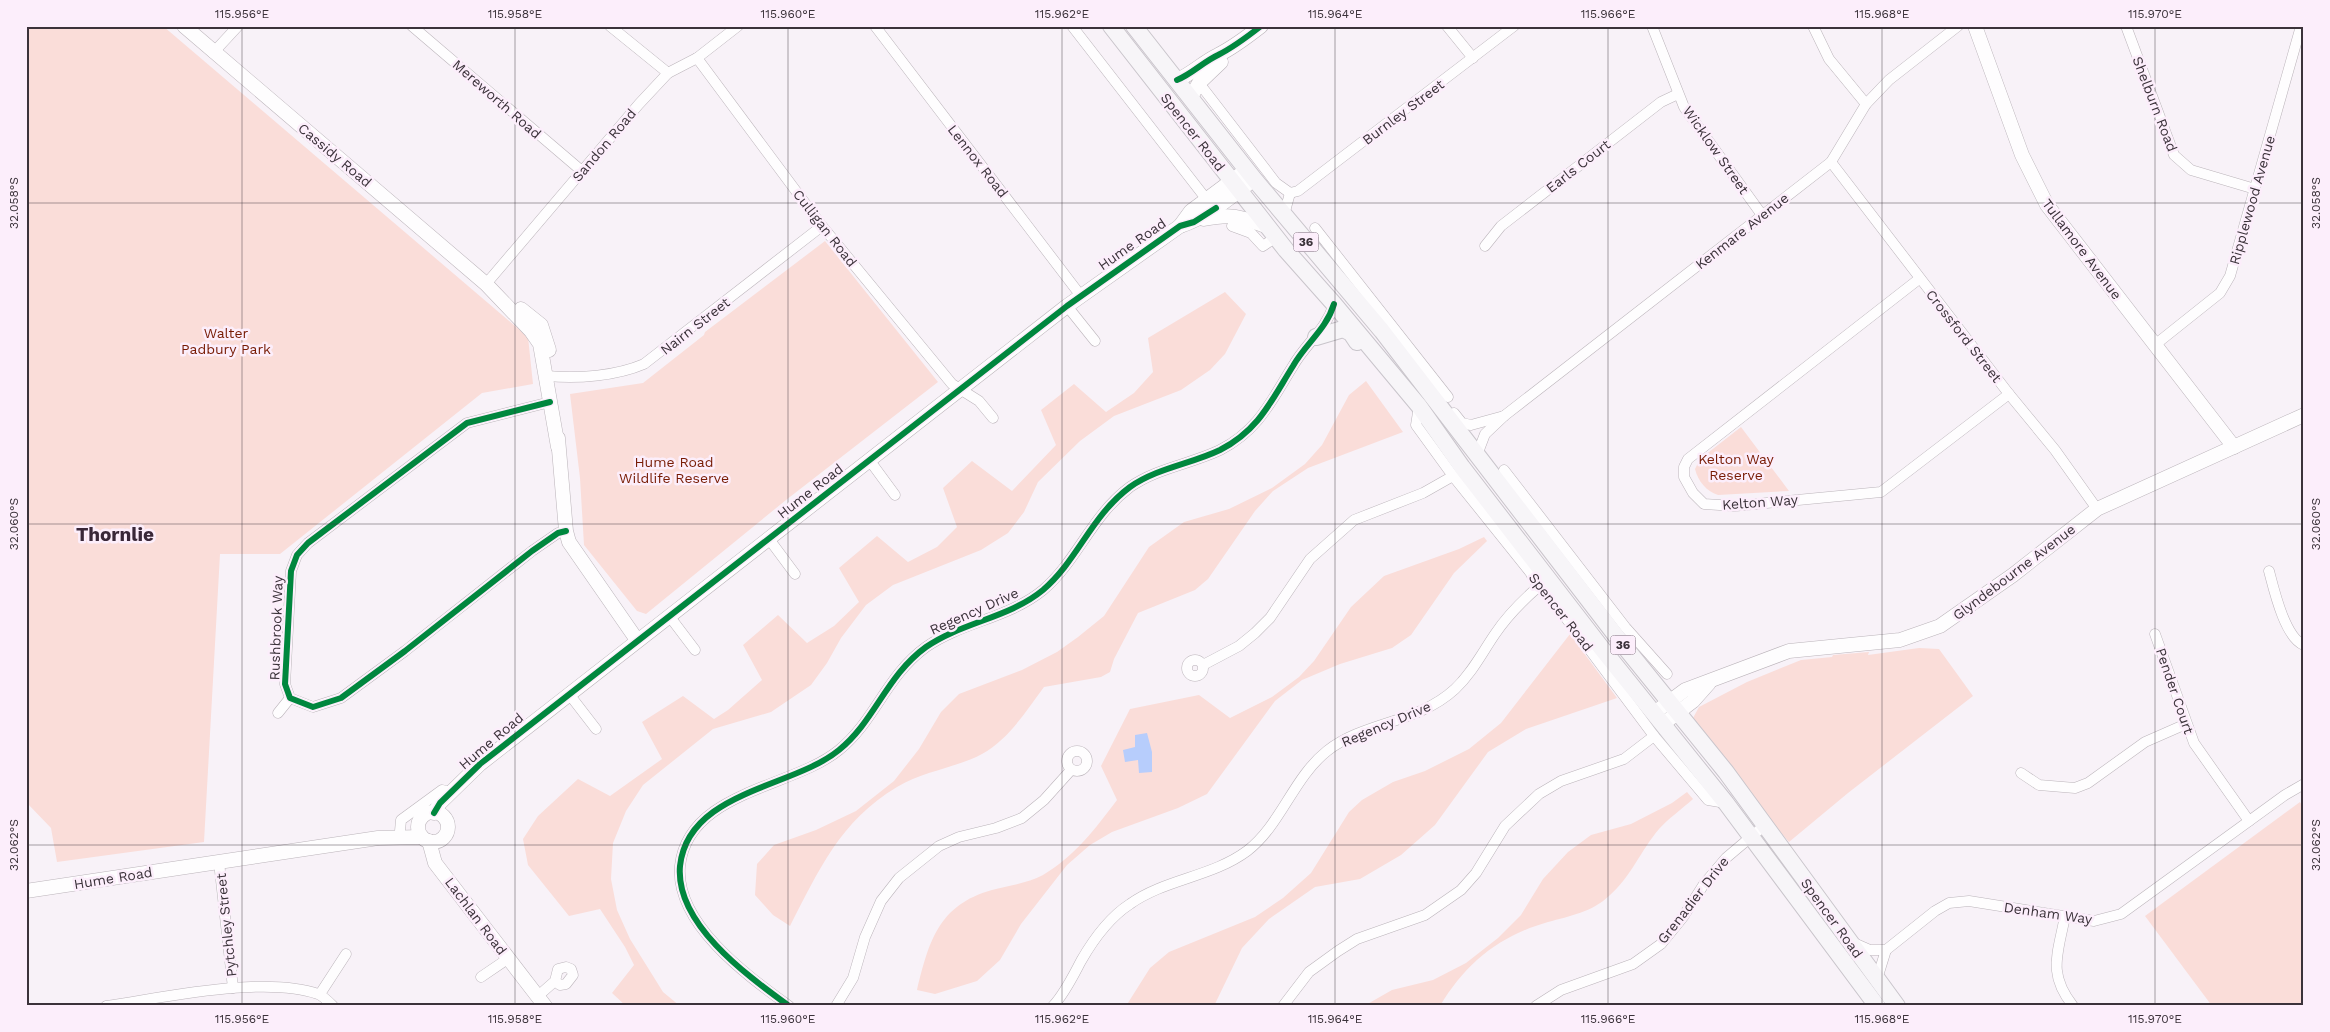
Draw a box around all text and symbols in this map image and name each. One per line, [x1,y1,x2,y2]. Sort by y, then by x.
text: 115.956°E [215,7,270,21]
text: 115.958°E [488,7,543,21]
text: 115.960°E [761,7,816,21]
text: 115.962°E [1035,7,1090,21]
text: 115.964°E [1308,7,1363,21]
text: 115.966°E [1581,7,1636,21]
text: 115.968°E [1855,7,1910,21]
text: 115.970°E [2128,7,2182,21]
street label: Shelburn Road [2129,54,2181,154]
street label: Mereworth Road [449,56,545,142]
street label: Burnley Street [1359,76,1447,148]
street label: Spencer Road [1158,90,1228,174]
street label: Wicklow Street [1680,103,1752,197]
street label: Sandon Road [569,105,639,185]
street label: Cassidy Road [295,120,375,190]
street label: Lennox Road [945,121,1011,201]
street label: Ripplewood Avenue [2226,134,2278,266]
street label: Earls Court [1543,136,1613,196]
text: 32.058°S [7,177,21,229]
text: 32.058°S [2309,177,2323,229]
street label: Culligan Road [790,186,860,270]
street label: Kenmare Avenue [1692,190,1792,272]
street label: Tullamore Avenue [2039,196,2125,302]
street label: Hume Road [1095,215,1169,273]
road number: 36 [1294,232,1318,252]
street label: Crossford Street [1923,286,2005,386]
street label: Nairn Street [657,294,733,358]
park label: Walter Padbury Park [181,325,271,357]
park label: Kelton Way Reserve [1698,451,1775,483]
park label: Hume Road Wildlife Reserve [619,454,729,486]
street label: Hume Road [774,460,846,522]
street label: Kelton Way [1722,491,1799,513]
text: 32.060°S [7,498,21,550]
text: 32.060°S [2309,498,2323,550]
street label: Glyndebourne Avenue [1950,521,2078,623]
district label: Thornlie [76,523,154,546]
street label: Spencer Road [1526,570,1596,654]
street label: Rushbrook Way [266,575,286,681]
street label: Regency Drive [927,584,1021,638]
road number: 36 [1610,636,1636,654]
street label: Pender Court [2153,646,2197,736]
street label: Regency Drive [1339,698,1433,750]
street label: Hume Road [456,709,526,773]
text: 32.062°S [7,819,21,871]
text: 32.062°S [2309,819,2323,871]
street label: Grenadier Drive [1654,853,1732,947]
street label: Hume Road [73,864,153,892]
street label: Pytchley Street [213,872,239,978]
street label: Lachlan Road [442,874,510,958]
street label: Spencer Road [1798,875,1866,961]
street label: Denham Way [2003,899,2094,927]
text: 115.956°E [215,1012,270,1026]
text: 115.958°E [488,1012,543,1026]
text: 115.960°E [761,1012,816,1026]
text: 115.962°E [1035,1012,1090,1026]
text: 115.964°E [1308,1012,1363,1026]
text: 115.966°E [1581,1012,1636,1026]
text: 115.968°E [1855,1012,1910,1026]
text: 115.970°E [2128,1012,2182,1026]

